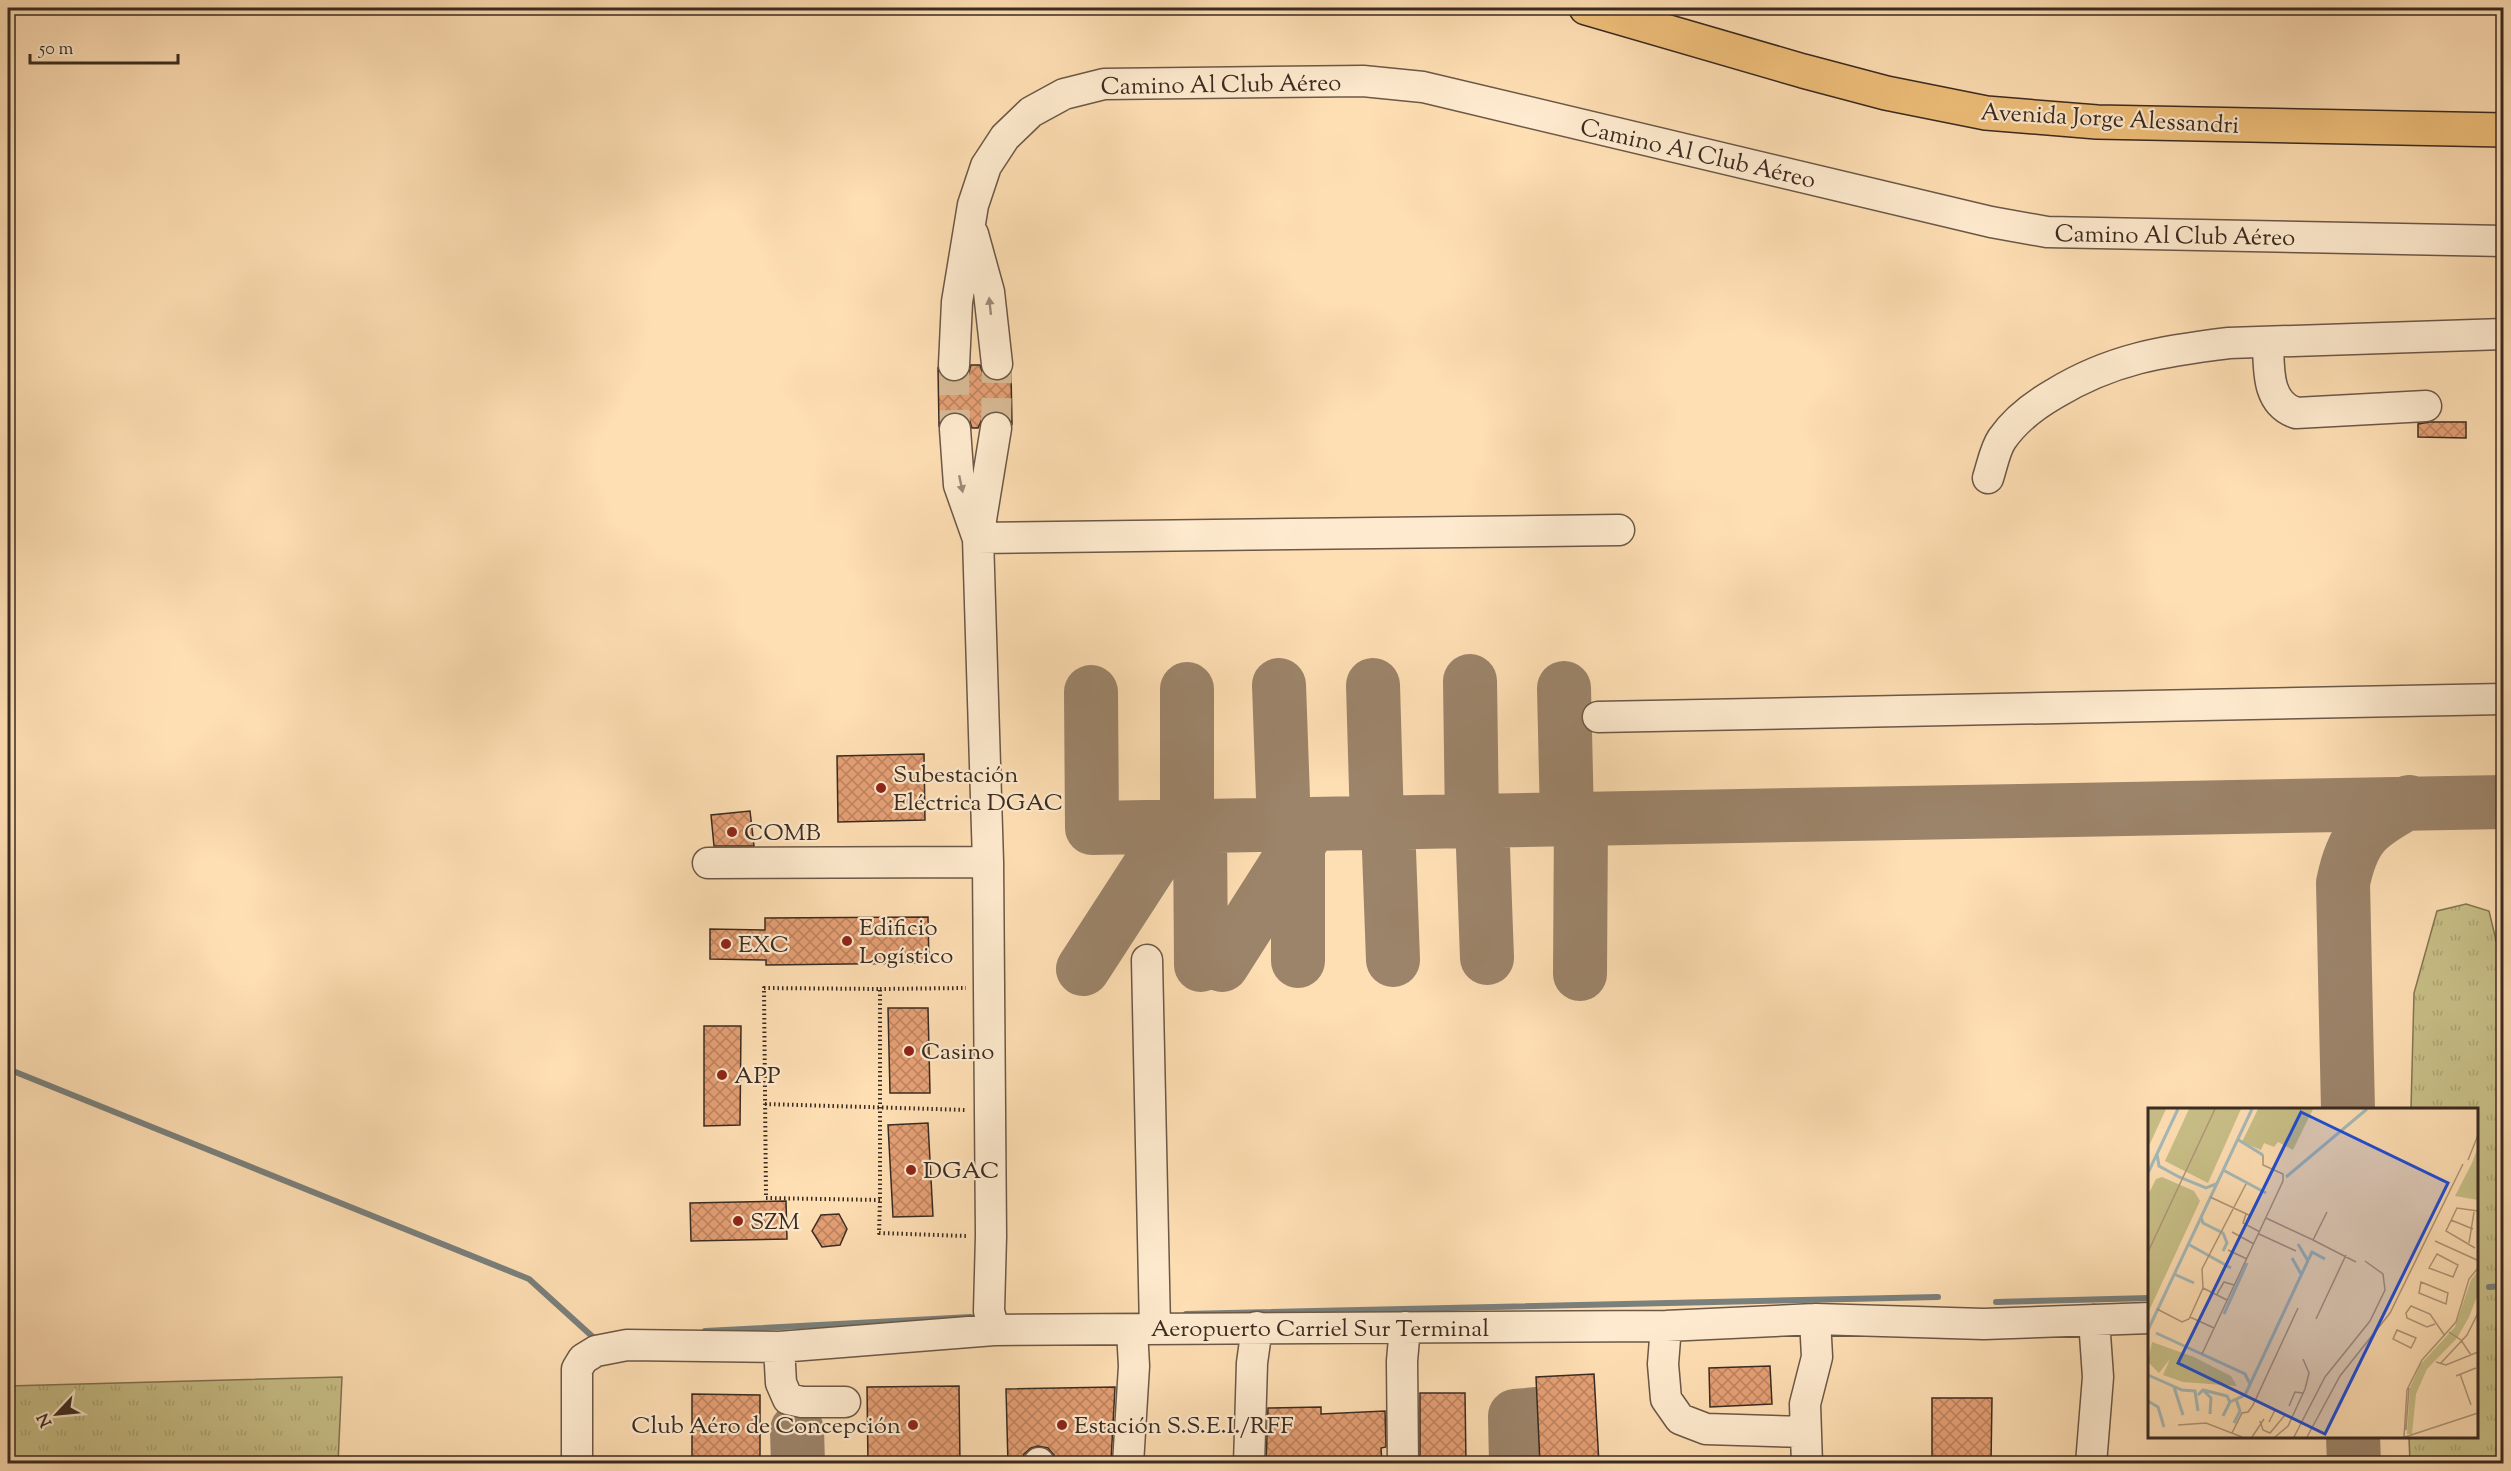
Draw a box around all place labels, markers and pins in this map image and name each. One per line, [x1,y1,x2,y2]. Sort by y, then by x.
place label: Subestación Eléctrica DGAC [893,759,1063,821]
marker: Subestación Eléctrica DGAC [874,781,888,795]
place label: COMB [744,817,821,851]
marker: COMB [725,825,739,839]
place label: Edificio Logístico [859,912,953,974]
place label: EXC [738,929,789,963]
marker: Edificio Logístico [840,934,854,948]
marker: EXC [719,937,733,951]
place label: Casino [921,1036,994,1070]
marker: Casino [902,1044,916,1058]
place label: APP [734,1060,781,1094]
marker: APP [715,1068,729,1082]
place label: DGAC [923,1155,999,1189]
marker: DGAC [904,1163,918,1177]
place label: SZM [750,1206,800,1240]
marker: SZM [731,1214,745,1228]
place label: Club Aéro de Concepción [631,1410,901,1444]
place label: Estación S.S.E.I./RFF [1074,1410,1293,1444]
marker: Club Aéro de Concepción [906,1418,920,1432]
marker: Estación S.S.E.I./RFF [1055,1418,1069,1432]

